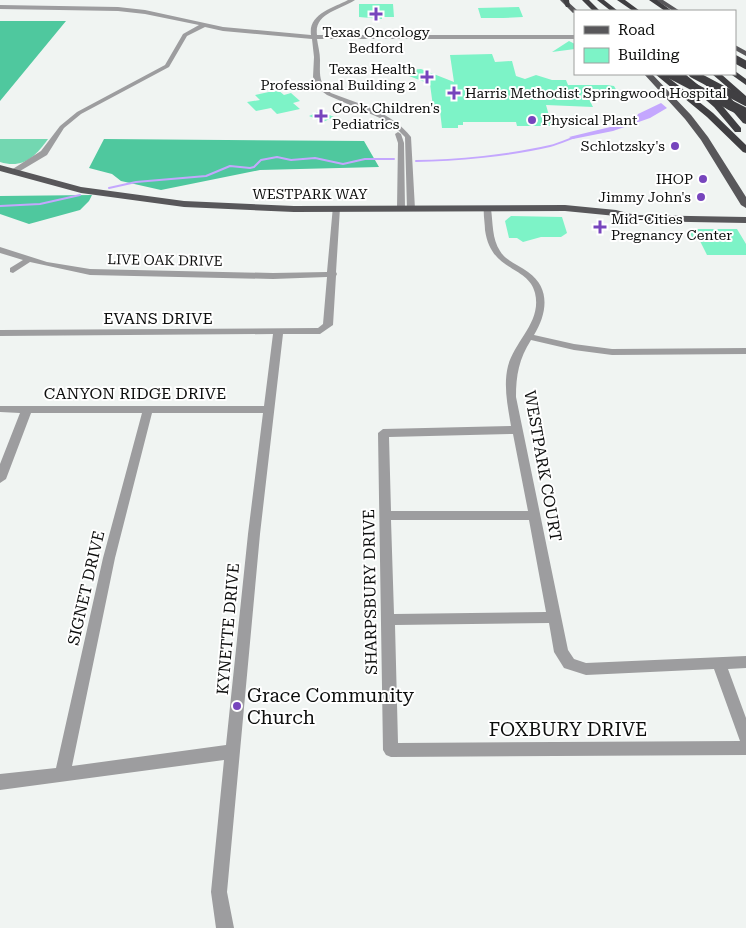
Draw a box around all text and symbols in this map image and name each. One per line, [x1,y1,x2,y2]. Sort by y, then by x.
marker: Texas Oncology Bedford [369,7,383,21]
legend [574,10,736,75]
text: Road [618,21,655,39]
place label: Texas Oncology Bedford [322,24,431,56]
text: Building [618,46,680,64]
place label: Texas Health Professional Building 2 [260,61,416,93]
marker: Texas Health Professional Building 2 [420,70,434,84]
place label: Harris Methodist Springwood Hospital [465,85,727,101]
marker: Harris Methodist Springwood Hospital [447,86,461,100]
place label: Cook Children's Pediatrics [332,100,440,132]
marker: Cook Children's Pediatrics [314,109,328,123]
place label: Physical Plant [542,112,637,128]
marker: Physical Plant [526,114,538,126]
place label: Schlotzsky's [581,138,665,154]
marker: Schlotzsky's [669,140,681,152]
place label: IHOP [656,171,693,187]
marker: IHOP [697,173,709,185]
street label: WESTPARK WAY [252,186,368,202]
place label: Jimmy John's [598,189,691,205]
marker: Jimmy John's [695,191,707,203]
place label: Mid-Cities Pregnancy Center [611,211,732,243]
marker: Mid-Cities Pregnancy Center [593,220,607,234]
street label: LIVE OAK DRIVE [107,251,223,269]
street label: EVANS DRIVE [103,309,213,328]
street label: CANYON RIDGE DRIVE [44,384,226,403]
street label: WESTPARK COURT [520,389,566,543]
street label: SHARPSBURY DRIVE [359,509,381,675]
street label: SIGNET DRIVE [64,529,108,647]
street label: KYNETTE DRIVE [213,562,243,696]
place label: Grace Community Church [247,684,415,729]
marker: Grace Community Church [231,700,243,712]
street label: FOXBURY DRIVE [489,718,647,741]

